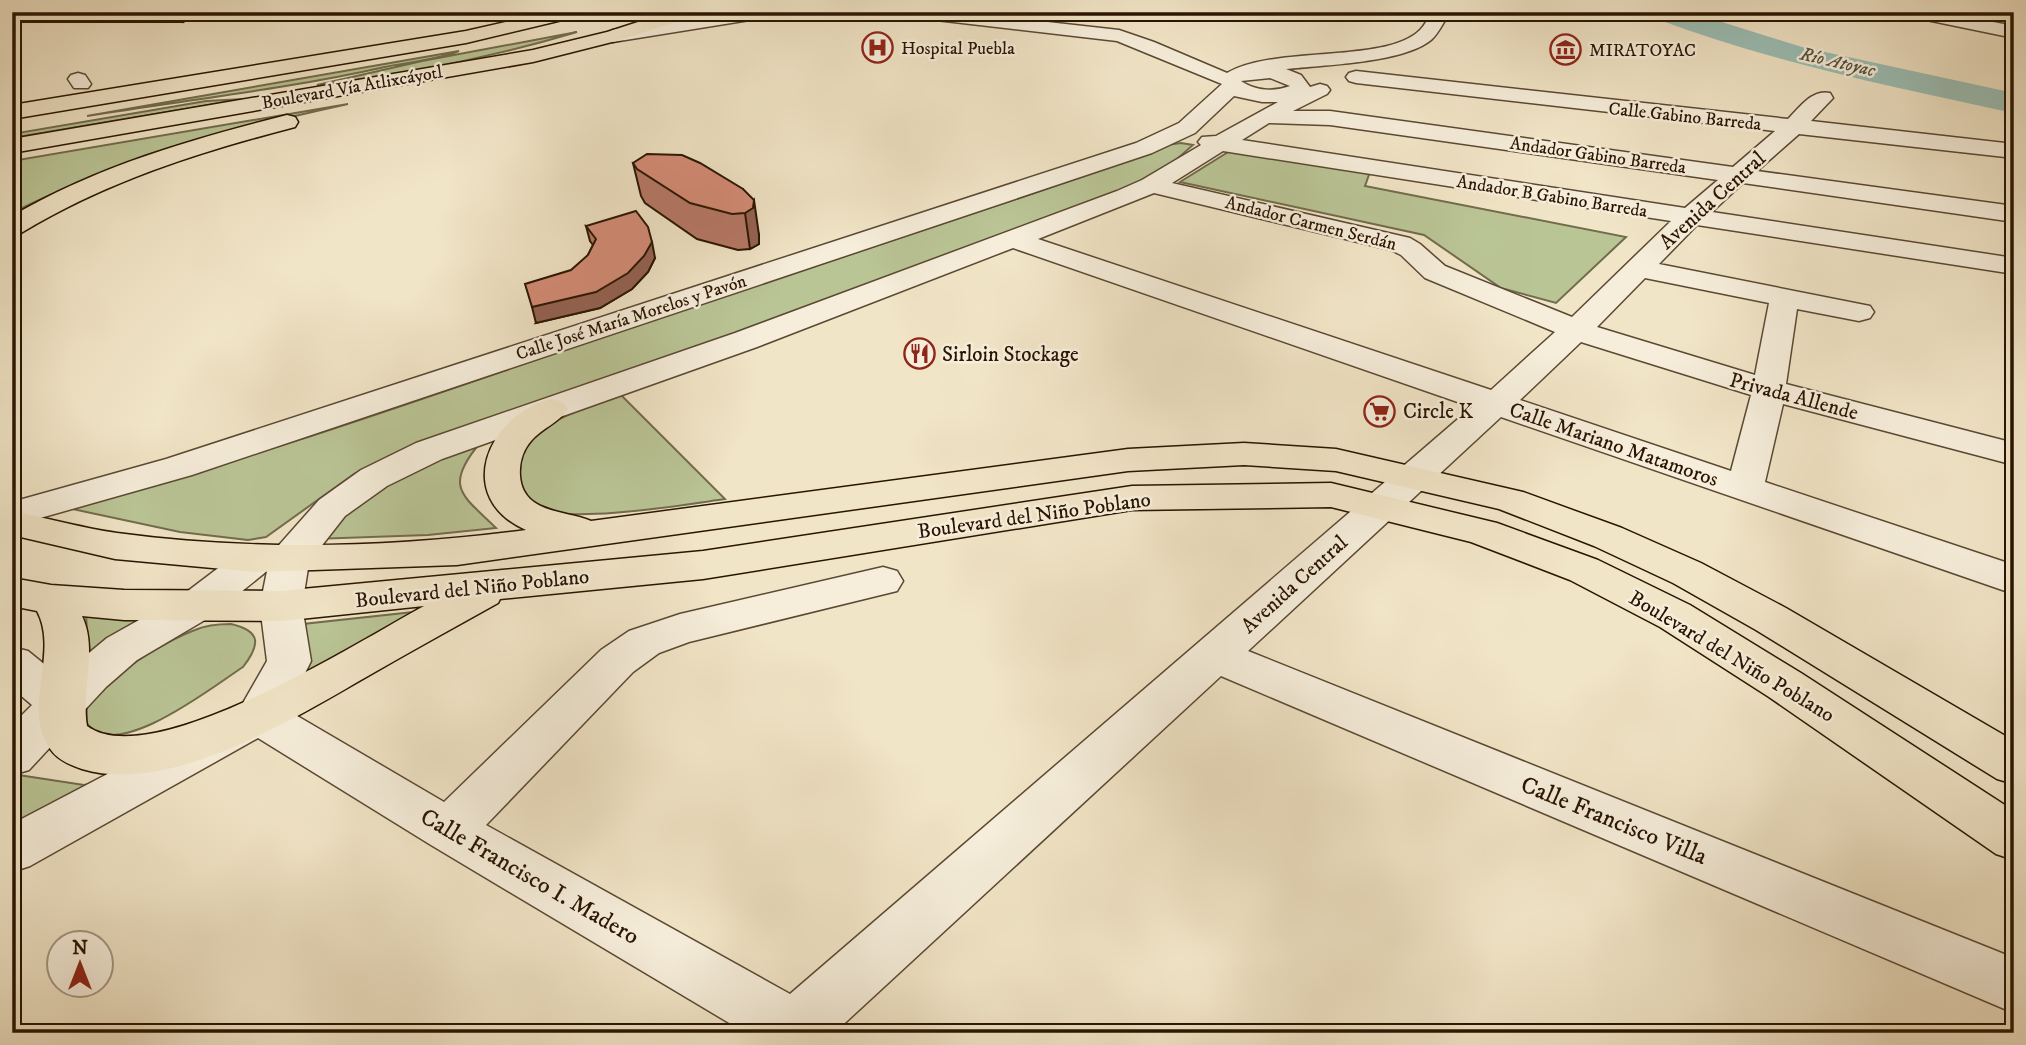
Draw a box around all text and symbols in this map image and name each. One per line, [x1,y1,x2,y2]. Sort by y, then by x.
hospital icon: Hospital Puebla [861,31,895,65]
museum icon: MIRATOYAC [1549,33,1583,67]
place label: Hospital Puebla [901,38,1015,60]
place label: MIRATOYAC [1589,40,1696,62]
water label: Río Atoyac [1797,42,1879,83]
street label: Boulevard Vía Atlixcáyotl [260,61,445,115]
street label: Calle Gabino Barreda [1607,98,1763,136]
street label: Andador Gabino Barreda [1508,133,1688,179]
street label: Avenida Central [1654,146,1772,255]
street label: Andador B Gabino Barreda [1455,171,1649,223]
street label: Andador Carmen Serdán [1223,192,1399,256]
street label: Calle José María Morelos y Pavón [513,270,750,366]
restaurant icon: Sirloin Stockage [902,337,936,371]
place label: Sirloin Stockage [942,342,1079,368]
street label: Privada Allende [1727,367,1861,427]
supermarket icon: Circle K [1363,394,1397,428]
street label: Calle Mariano Matamoros [1506,397,1722,493]
place label: Circle K [1403,399,1474,425]
street label: Boulevard del Niño Poblano [916,487,1152,545]
street label: Avenida Central [1236,530,1354,639]
street label: Boulevard del Niño Poblano [354,564,590,614]
street label: Boulevard del Niño Poblano [1624,585,1839,729]
street label: Calle Francisco Villa [1516,770,1712,872]
street label: Calle Francisco I. Madero [415,802,644,952]
north arrow [46,930,116,1000]
text: N [72,937,88,960]

